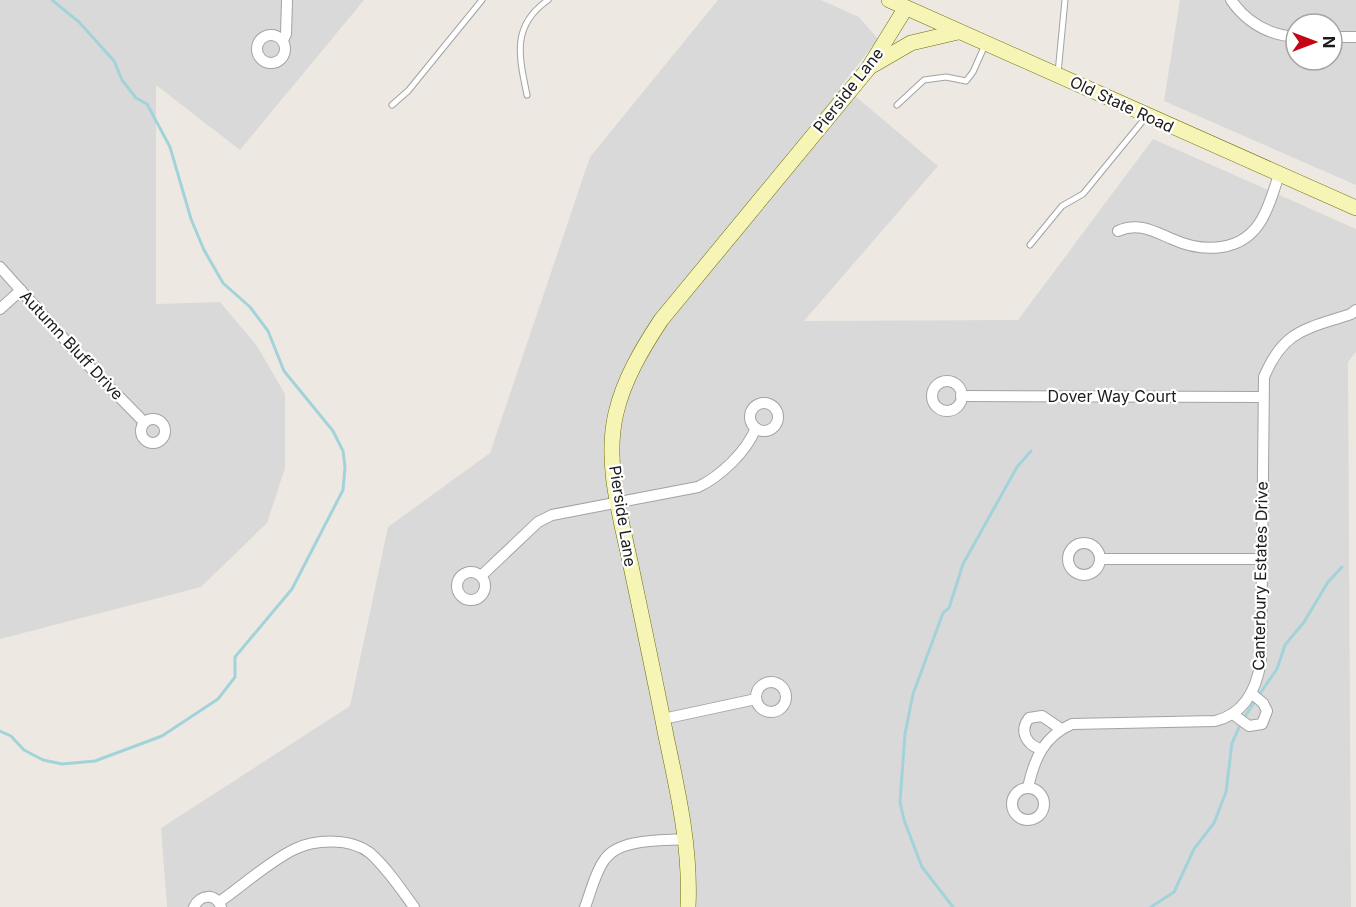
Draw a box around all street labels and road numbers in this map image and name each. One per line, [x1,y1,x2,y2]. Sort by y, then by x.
street label: Pierside Lane [809,44,887,136]
street label: Old State Road [1067,71,1177,137]
street label: Autumn Bluff Drive [16,286,128,404]
street label: Dover Way Court [1048,386,1176,406]
street label: Pierside Lane [605,464,641,568]
street label: Canterbury Estates Drive [1248,481,1272,671]

